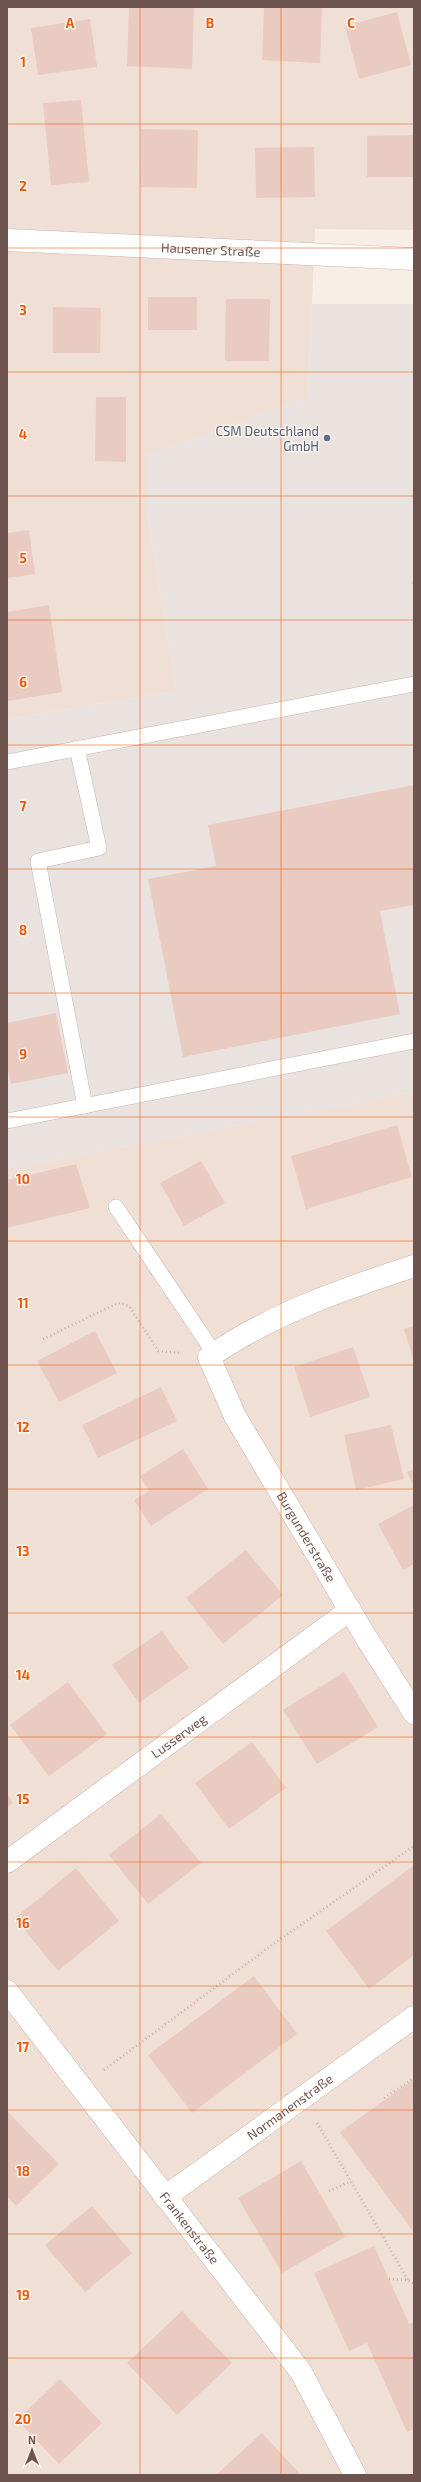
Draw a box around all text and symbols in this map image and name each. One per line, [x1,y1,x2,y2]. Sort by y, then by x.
text: A [66,15,75,31]
text: B [206,15,214,31]
text: C [347,15,355,31]
text: 1 [20,54,26,70]
text: 2 [19,178,27,194]
street label: Hausener Straße [161,239,261,260]
text: 3 [19,302,27,318]
place label: CSM Deutschland GmbH [216,423,319,454]
text: 4 [19,426,27,442]
marker: CSM Deutschland GmbH [322,433,332,443]
text: 5 [19,550,27,566]
text: 6 [19,674,27,690]
text: 7 [20,798,27,814]
text: 8 [19,922,27,938]
text: 9 [19,1046,27,1062]
text: 10 [16,1171,30,1187]
text: 11 [17,1295,29,1311]
text: 12 [16,1419,30,1435]
street label: Burgunderstraße [274,1489,339,1585]
text: 13 [17,1543,30,1559]
text: 14 [16,1667,30,1683]
street label: Lusserweg [148,1710,209,1761]
text: 15 [17,1791,29,1807]
text: 16 [16,1915,30,1931]
text: 17 [17,2039,29,2055]
street label: Normanenstraße [244,2070,336,2143]
text: 18 [16,2163,30,2179]
street label: Frankenstraße [157,2188,223,2267]
text: 19 [16,2287,30,2303]
text: 20 [15,2411,31,2427]
north arrow [12,2430,52,2470]
text: N [28,2433,36,2446]

